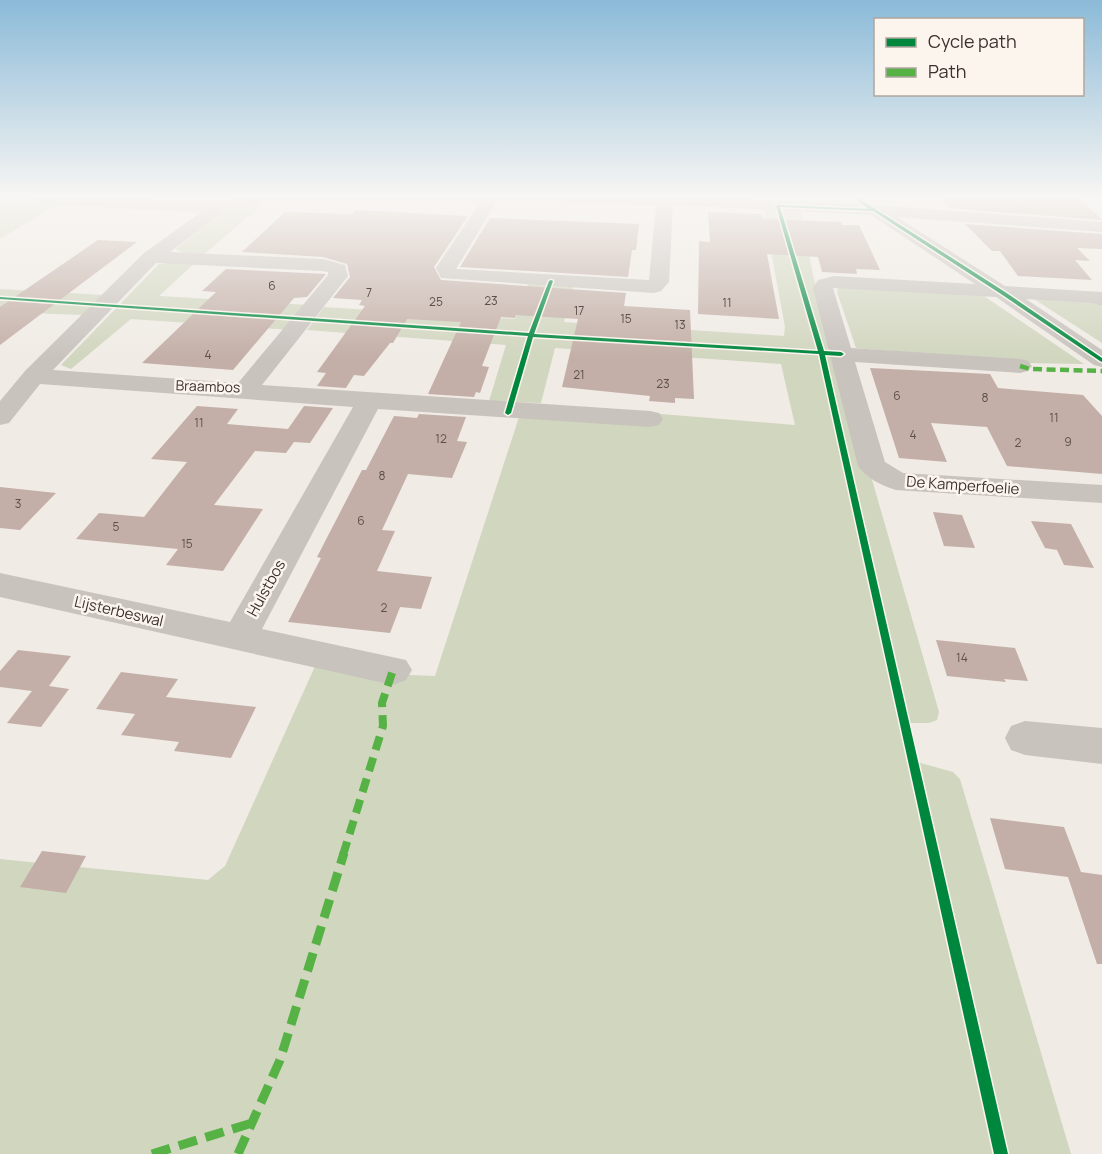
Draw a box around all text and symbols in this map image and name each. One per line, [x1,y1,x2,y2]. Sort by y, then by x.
legend [874,18,1084,96]
text: Cycle path [928,29,1017,53]
text: Path [928,59,966,83]
house number: 6 [268,277,276,294]
house number: 7 [366,284,372,301]
house number: 23 [484,292,498,309]
house number: 25 [429,293,443,310]
house number: 11 [722,294,732,311]
house number: 17 [574,302,584,319]
house number: 15 [620,310,632,327]
house number: 13 [674,316,686,333]
house number: 4 [204,346,212,363]
house number: 21 [573,366,585,383]
street label: Braambos [175,375,241,397]
house number: 23 [656,375,670,392]
house number: 6 [893,387,901,404]
house number: 8 [982,389,989,406]
house number: 11 [1049,409,1059,426]
house number: 11 [194,414,204,431]
house number: 4 [909,426,917,443]
house number: 12 [435,430,447,447]
house number: 9 [1064,433,1072,450]
house number: 2 [1015,434,1022,451]
house number: 8 [379,467,386,484]
street label: De Kamperfoelie [906,471,1020,499]
house number: 3 [15,495,21,512]
house number: 6 [357,512,365,529]
house number: 5 [113,518,120,535]
house number: 15 [181,535,193,552]
street label: Hulstbos [242,556,290,620]
street label: Lijsterbeswal [72,591,166,631]
house number: 2 [381,599,388,616]
house number: 14 [956,649,968,666]

